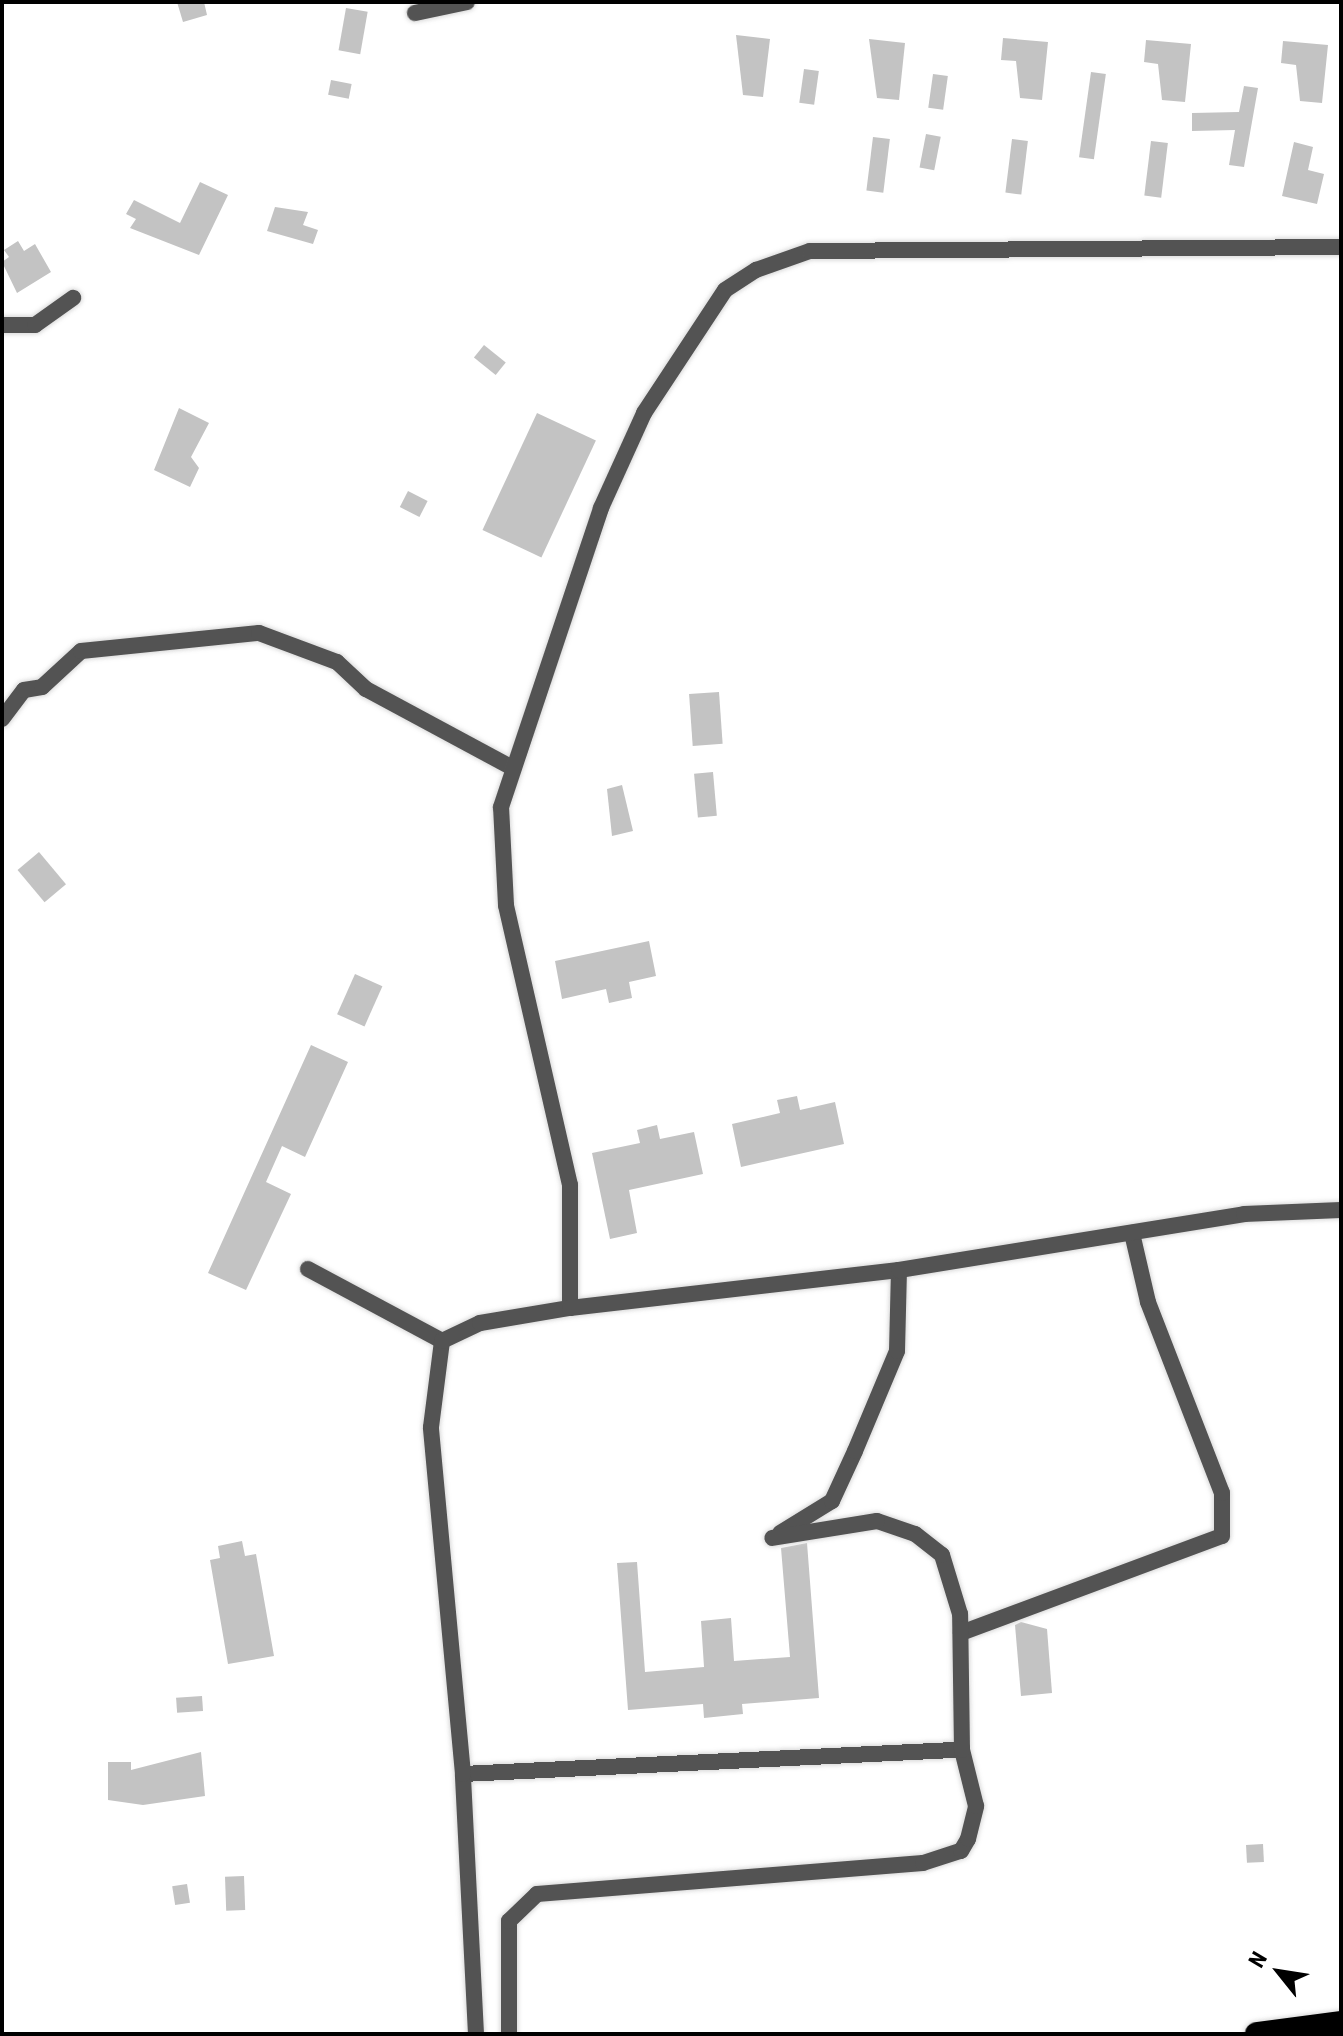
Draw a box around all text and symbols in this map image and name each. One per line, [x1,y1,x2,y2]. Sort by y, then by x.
north arrow [1239,1932,1319,2012]
text: N [1244,1948,1272,1972]

